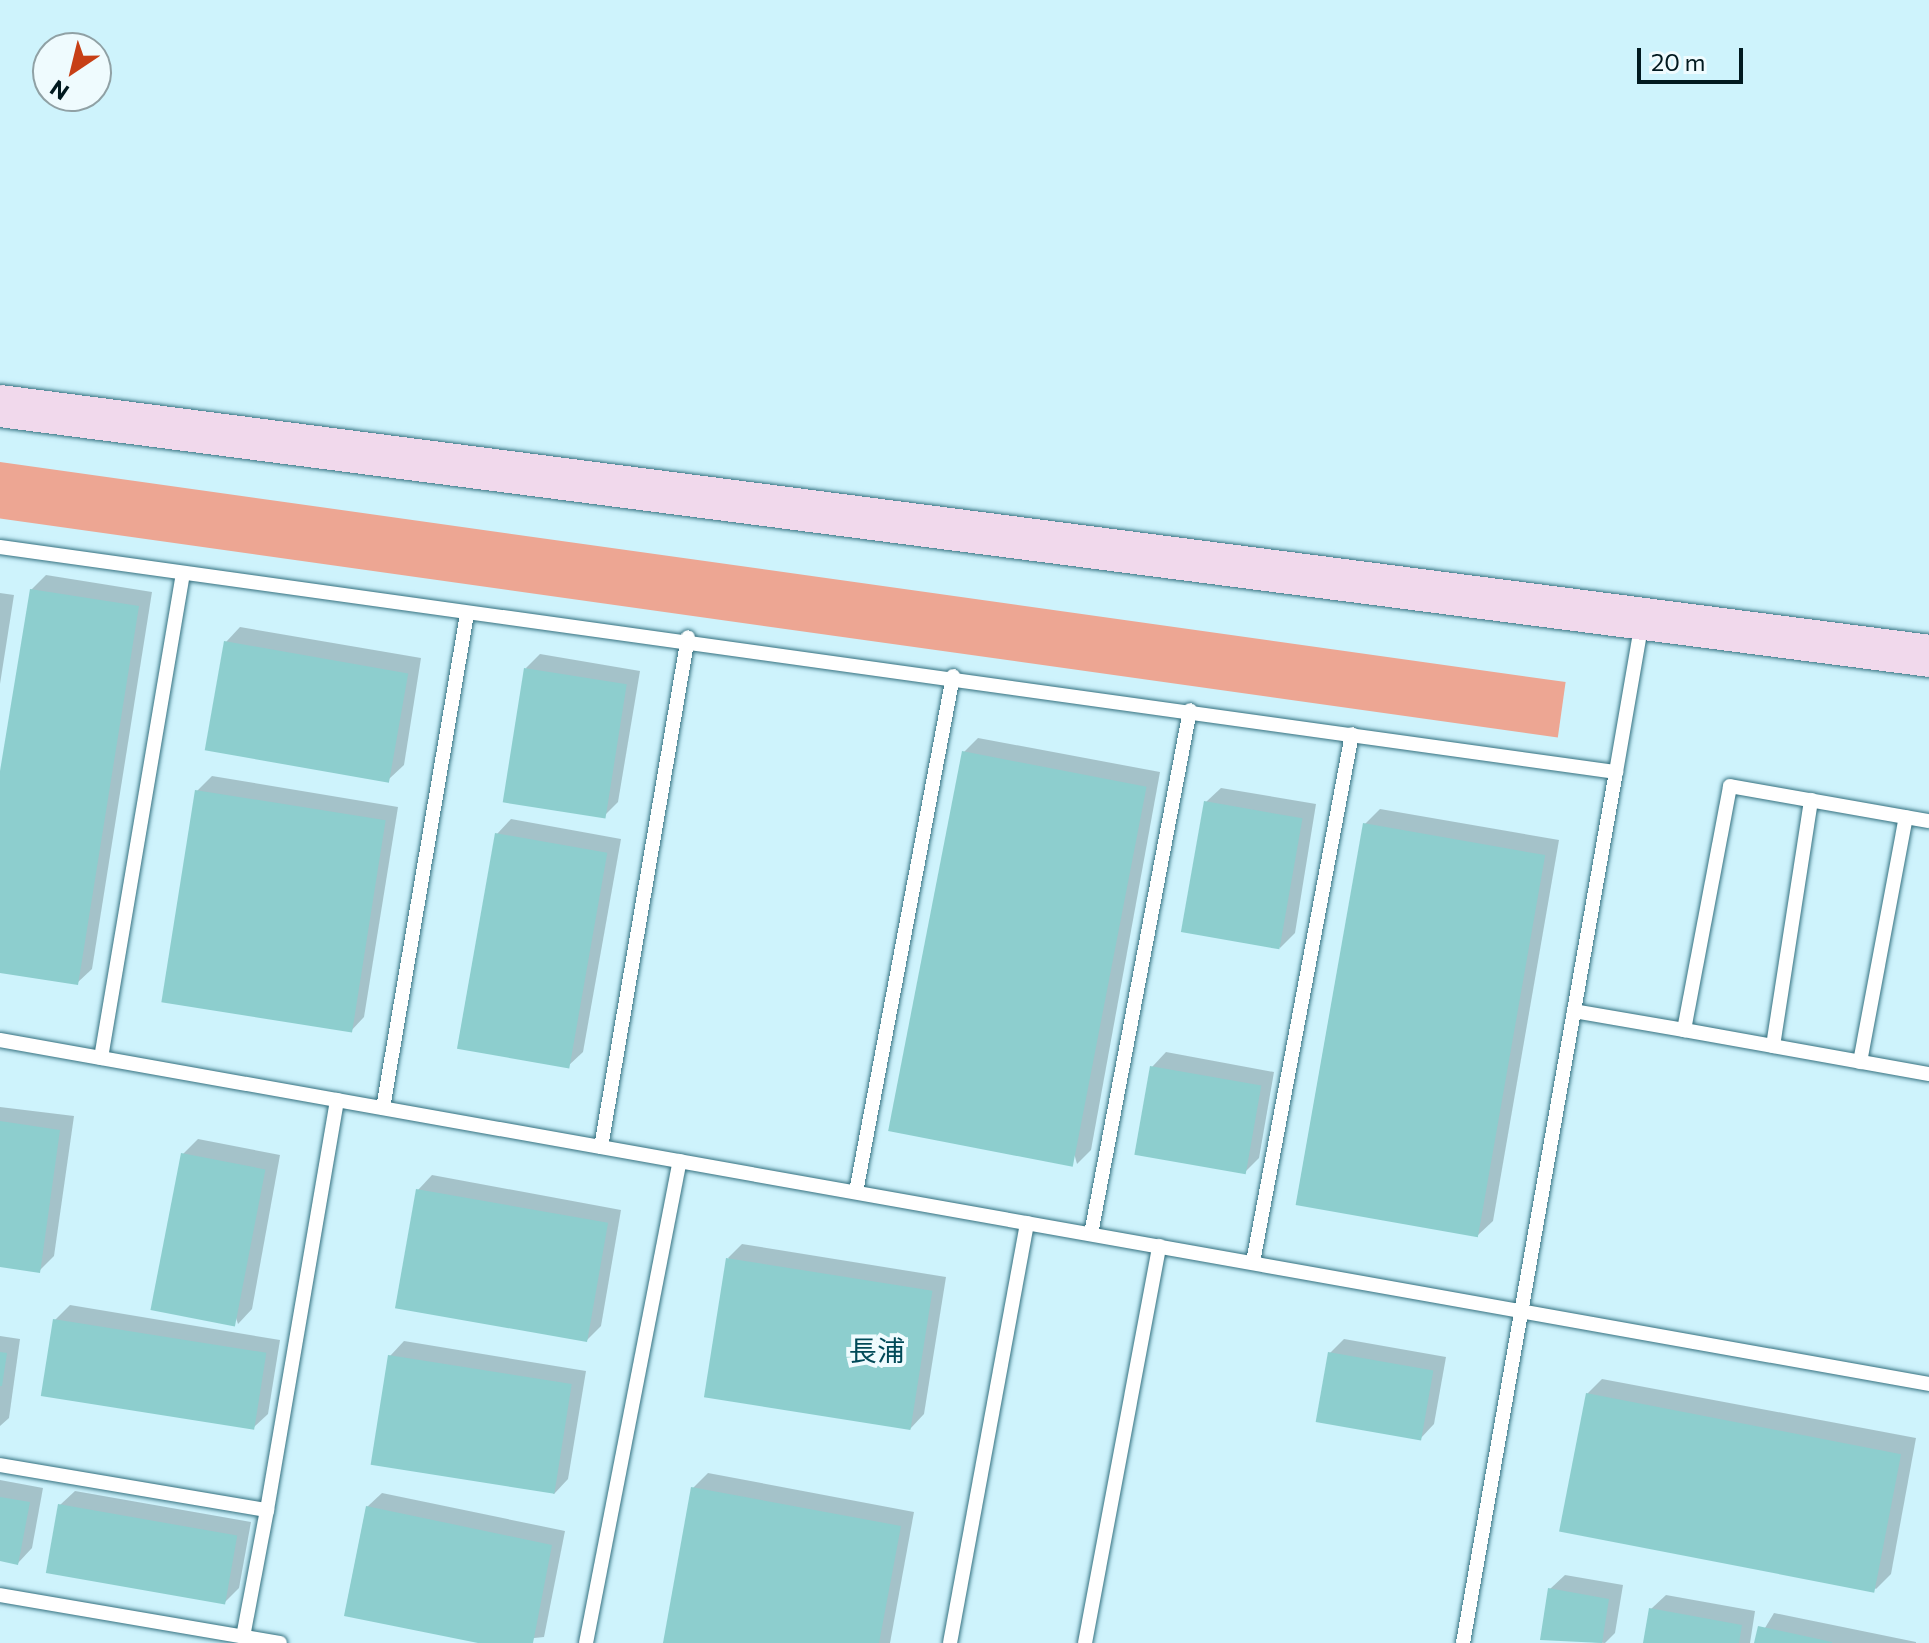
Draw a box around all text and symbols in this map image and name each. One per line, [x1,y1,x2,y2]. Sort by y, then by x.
north arrow [32,32,112,112]
scale bar [1641,32,1747,82]
text: 20 m [1651,47,1705,76]
text: N [45,75,74,106]
district label: 長浦 [849,1333,905,1367]

